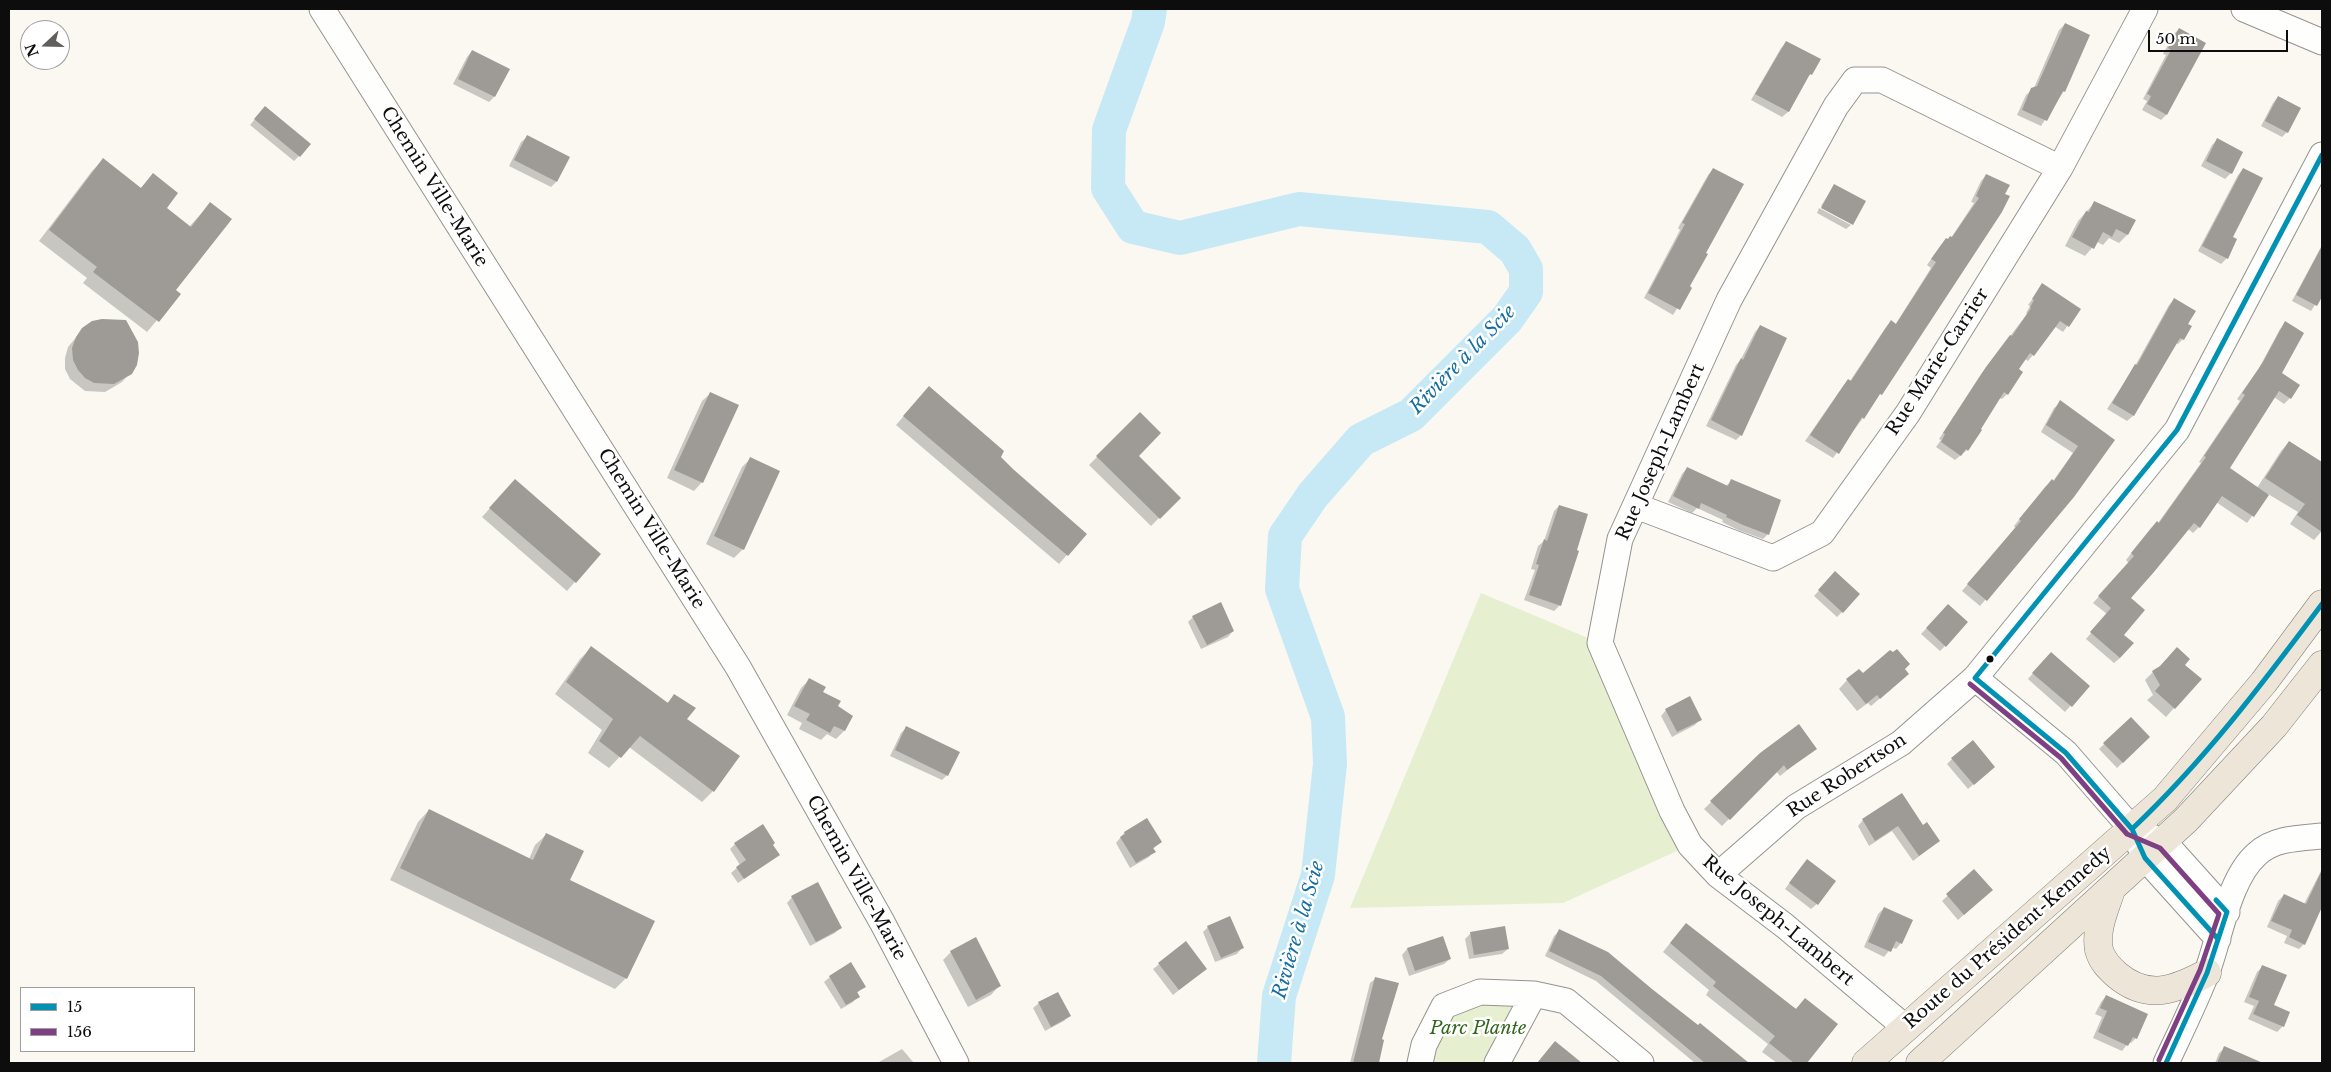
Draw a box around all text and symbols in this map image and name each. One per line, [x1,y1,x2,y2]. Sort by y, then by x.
north arrow [20,20,70,70]
scale bar [2151,20,2291,52]
text: 50 m [2156,29,2196,48]
text: N [21,41,43,59]
street label: Chemin Ville-Marie [376,103,492,271]
street label: Rue Marie-Carrier [1882,284,1994,440]
water label: Rivière à la Scie [1405,301,1521,419]
street label: Rue Joseph-Lambert [1612,360,1710,544]
street label: Chemin Ville-Marie [593,445,709,613]
unlabelled marker [1985,654,1995,664]
street label: Rue Robertson [1784,730,1910,822]
street label: Chemin Ville-Marie [802,792,910,964]
street label: Route du Président-Kennedy [1900,842,2116,1034]
street label: Rue Joseph-Lambert [1698,851,1858,991]
water label: Rivière à la Scie [1268,859,1330,1001]
legend [20,987,195,1052]
text: 15 [67,997,82,1016]
park label: Parc Plante [1430,1018,1526,1040]
text: 156 [67,1022,92,1041]

